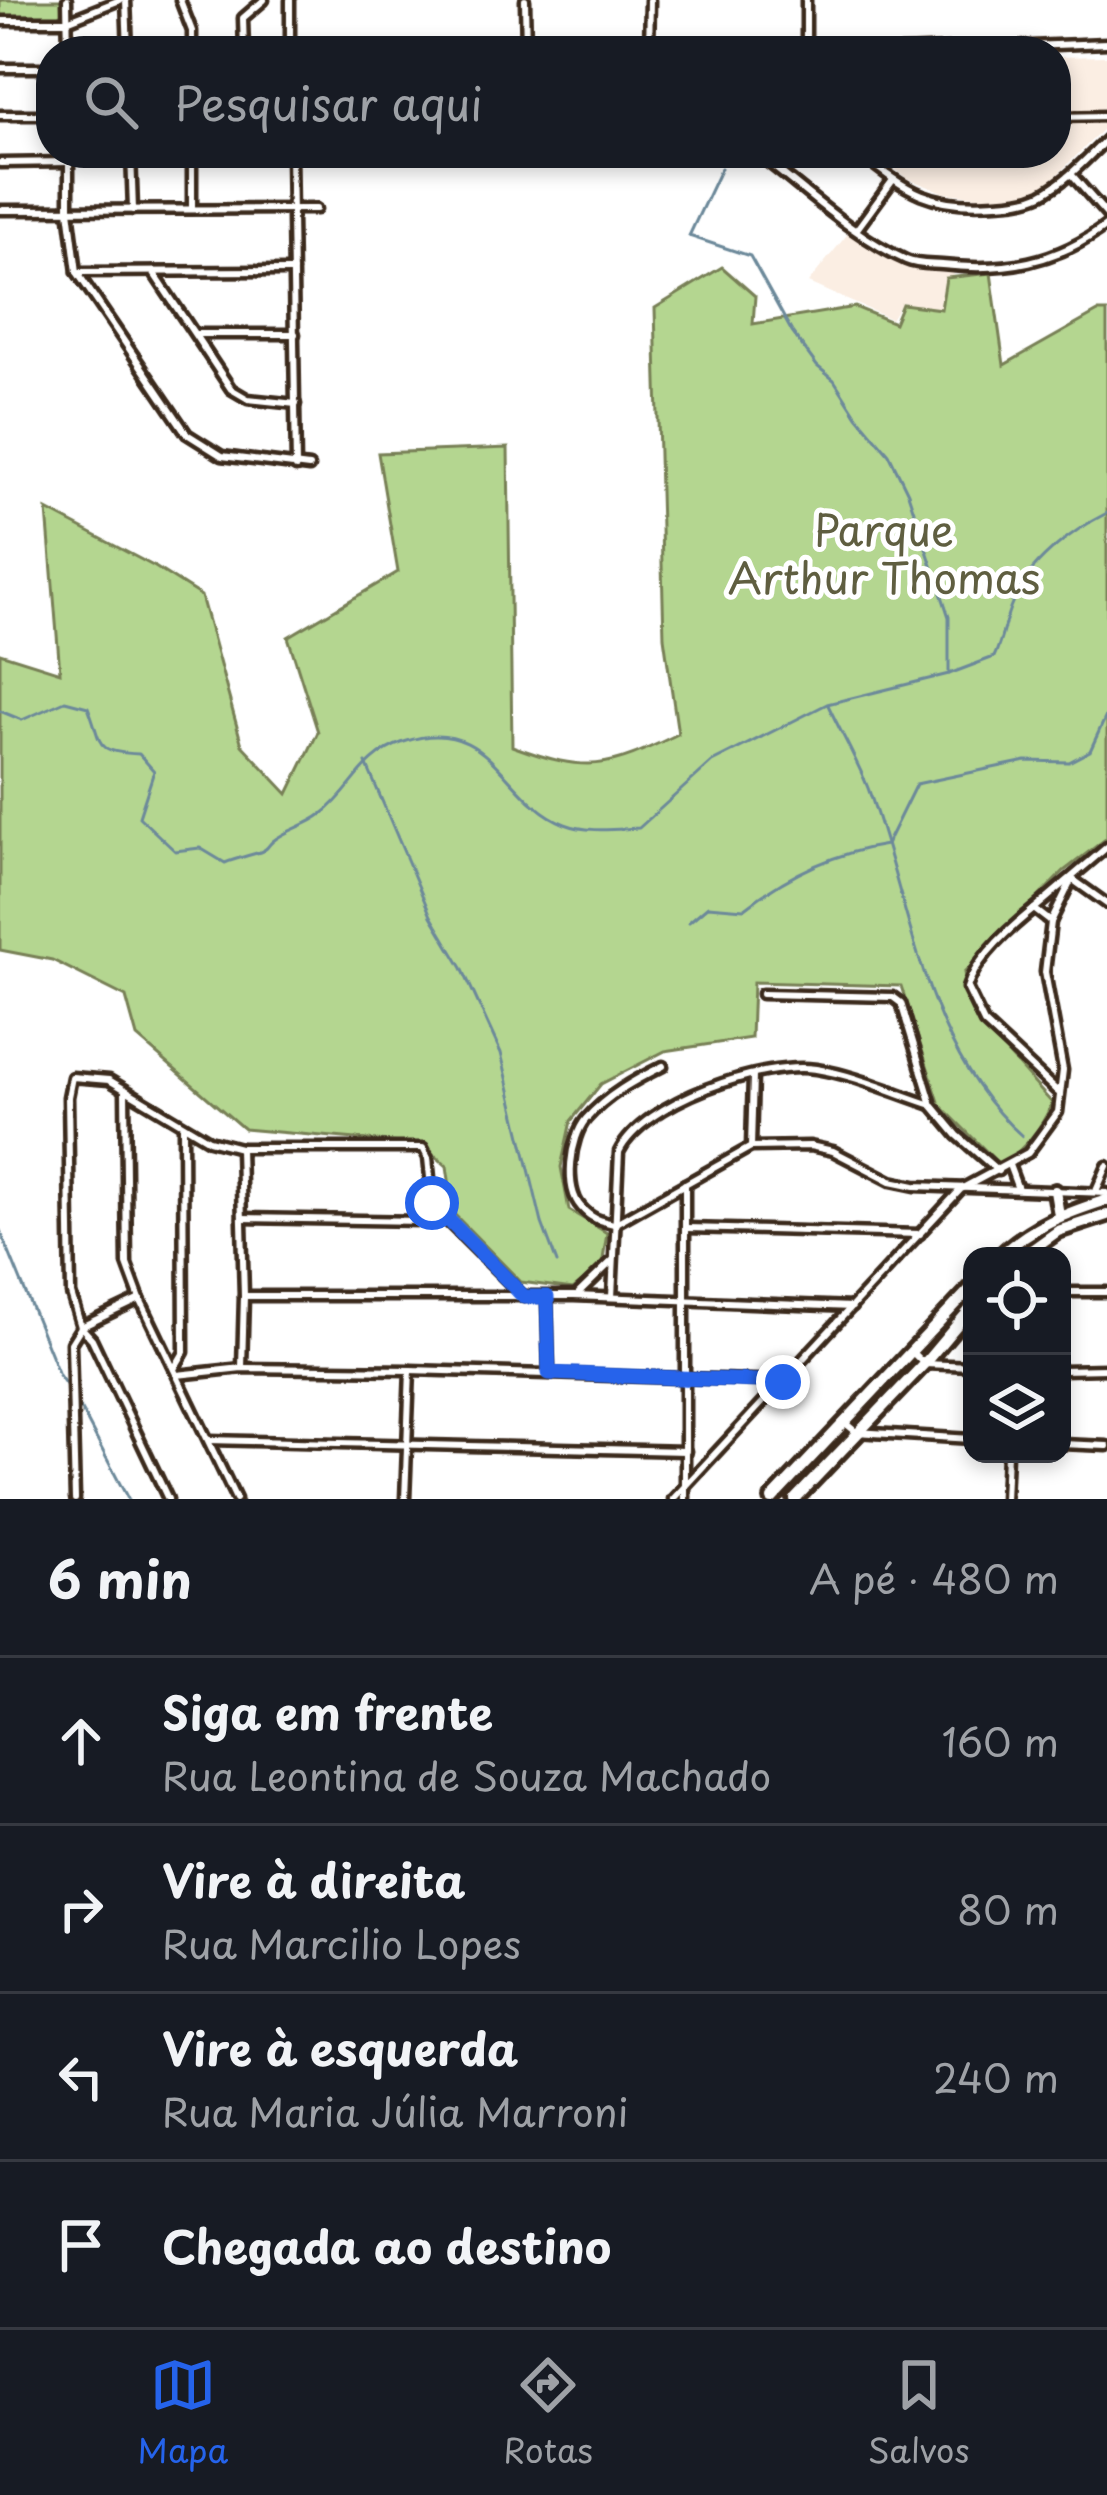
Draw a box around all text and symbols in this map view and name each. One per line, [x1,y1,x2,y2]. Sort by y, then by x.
search box [36,36,1071,168]
text: Pesquisar aqui [174,68,483,136]
icon: search [78,69,144,135]
park label: Parque Arthur Thomas [728,497,1040,608]
route start [405,1176,459,1230]
map controls [963,1247,1071,1463]
button: locate [963,1247,1071,1355]
route end [756,1355,810,1409]
button: layers [963,1355,1071,1463]
text: 6 min [48,1539,192,1616]
text: A pé · 480 m [809,1548,1059,1607]
text: Siga em frente [162,1677,493,1745]
icon: ahead [48,1708,114,1774]
text: 160 m [942,1711,1059,1770]
text: Rua Leontina de Souza Machado [162,1745,771,1804]
text: Vire à direita [162,1845,466,1913]
icon: right [48,1876,114,1942]
text: 80 m [957,1879,1059,1938]
text: Rua Marcilio Lopes [162,1913,521,1972]
text: Vire à esquerda [162,2013,518,2081]
icon: left [48,2044,114,2110]
text: 240 m [933,2047,1059,2106]
text: Rua Maria Júlia Marroni [162,2081,628,2140]
text: Chegada ao destino [162,2211,611,2279]
icon: arrive [48,2212,114,2278]
tab: Mapa [138,2352,228,2474]
tab: Rotas [503,2352,593,2474]
tab: Salvos [868,2352,969,2474]

